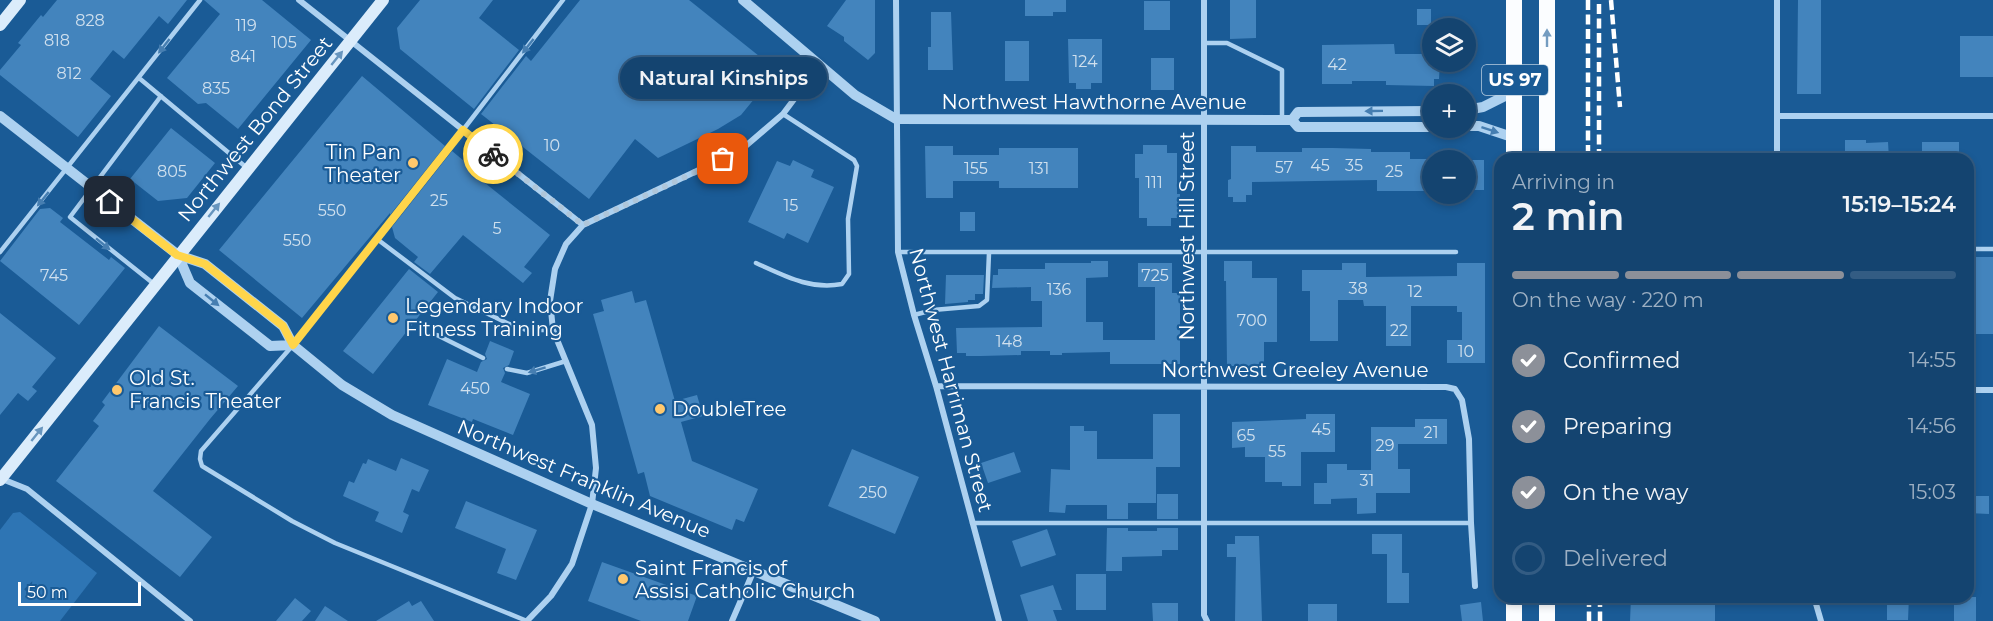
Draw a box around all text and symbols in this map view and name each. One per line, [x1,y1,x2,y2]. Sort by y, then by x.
house number: 828 [75,11,105,30]
house number: 119 [235,16,257,35]
map controls [1422,18,1476,204]
button: layers [1422,18,1476,72]
one-way arrow [1542,28,1552,47]
house number: 818 [44,31,70,50]
street label: Northwest Bond Street [173,32,337,226]
house number: 105 [271,33,297,52]
one-way arrow [157,38,170,54]
one-way arrow [522,39,534,54]
house number: 841 [230,47,256,66]
one-way arrow [330,50,343,66]
house number: 124 [1072,52,1098,71]
house number: 42 [1327,55,1347,74]
callout: Natural Kinships [620,57,826,99]
house number: 812 [56,64,82,83]
road number: US 97 [1482,65,1548,95]
text: Natural Kinships [639,66,808,90]
house number: 835 [202,79,230,98]
button: + [1422,84,1476,138]
street label: Northwest Hawthorne Avenue [942,90,1246,114]
one-way arrow [1365,106,1384,116]
courier [463,124,523,184]
one-way arrow [1481,126,1499,135]
street label: Northwest Hill Street [1175,131,1199,341]
pin [697,133,748,184]
house number: 10 [544,136,560,155]
icon: bike [477,138,510,171]
place label: Tin Pan Theater [325,140,401,187]
icon: bag [706,142,739,175]
button: − [1422,150,1476,204]
marker: Tin Pan Theater [406,156,420,170]
house number: 45 [1310,156,1330,175]
house number: 35 [1345,156,1363,175]
house number: 57 [1275,158,1293,177]
house number: 155 [964,159,988,178]
house number: 131 [1029,159,1049,178]
house number: 805 [157,162,187,181]
house number: 25 [1385,162,1403,181]
text: Arriving in [1512,170,1615,194]
house number: 111 [1145,173,1163,192]
pin [84,176,135,227]
icon: home [93,185,126,218]
one-way arrow [36,191,49,207]
house number: 25 [430,191,448,210]
text: 15:19–15:24 [1843,191,1956,218]
text: 2 min [1512,192,1625,240]
house number: 15 [784,196,798,215]
house number: 550 [318,201,346,220]
one-way arrow [208,202,221,218]
house number: 5 [492,219,502,238]
house number: 550 [283,231,311,250]
one-way arrow [96,237,111,249]
street label: Northwest Harriman Street [904,245,998,515]
house number: 745 [40,266,68,285]
house number: 725 [1141,266,1169,285]
house number: 38 [1348,279,1368,298]
house number: 136 [1047,280,1072,299]
house number: 12 [1408,282,1422,301]
text: On the way · 220 m [1512,288,1704,312]
one-way arrow [205,294,220,306]
place label: Legendary Indoor Fitness Training [405,294,584,341]
marker: Legendary Indoor Fitness Training [386,311,400,325]
house number: 700 [1237,311,1267,330]
house number: 22 [1390,321,1408,340]
house number: 148 [996,332,1022,351]
house number: 10 [1458,342,1474,361]
icon: check [1512,344,1545,377]
text: Confirmed [1563,347,1680,374]
text: 14:55 [1909,348,1956,372]
street label: Northwest Greeley Avenue [1161,358,1429,382]
place label: Old St. Francis Theater [129,366,282,413]
one-way arrow [528,366,546,375]
house number: 450 [460,379,490,398]
marker: Old St. Francis Theater [110,383,124,397]
place label: DoubleTree [672,397,787,421]
marker: DoubleTree [653,402,667,416]
icon: check [1512,410,1545,443]
text: Preparing [1563,413,1672,440]
text: 14:56 [1908,414,1956,438]
street label: Northwest Franklin Avenue [454,415,714,543]
house number: 45 [1311,420,1331,439]
house number: 21 [1424,423,1438,442]
one-way arrow [30,426,43,442]
house number: 65 [1237,426,1255,445]
house number: 29 [1376,436,1394,455]
house number: 55 [1268,442,1286,461]
house number: 31 [1360,471,1374,490]
icon: check [1512,476,1545,509]
text: On the way [1563,479,1688,506]
text: 15:03 [1909,480,1956,504]
house number: 250 [859,483,887,502]
text: Delivered [1563,545,1668,572]
place label: Saint Francis of Assisi Catholic Church [635,556,855,603]
marker: Saint Francis of Assisi Catholic Church [616,572,630,586]
scale bar [18,579,141,606]
text: 50 m [27,583,68,602]

